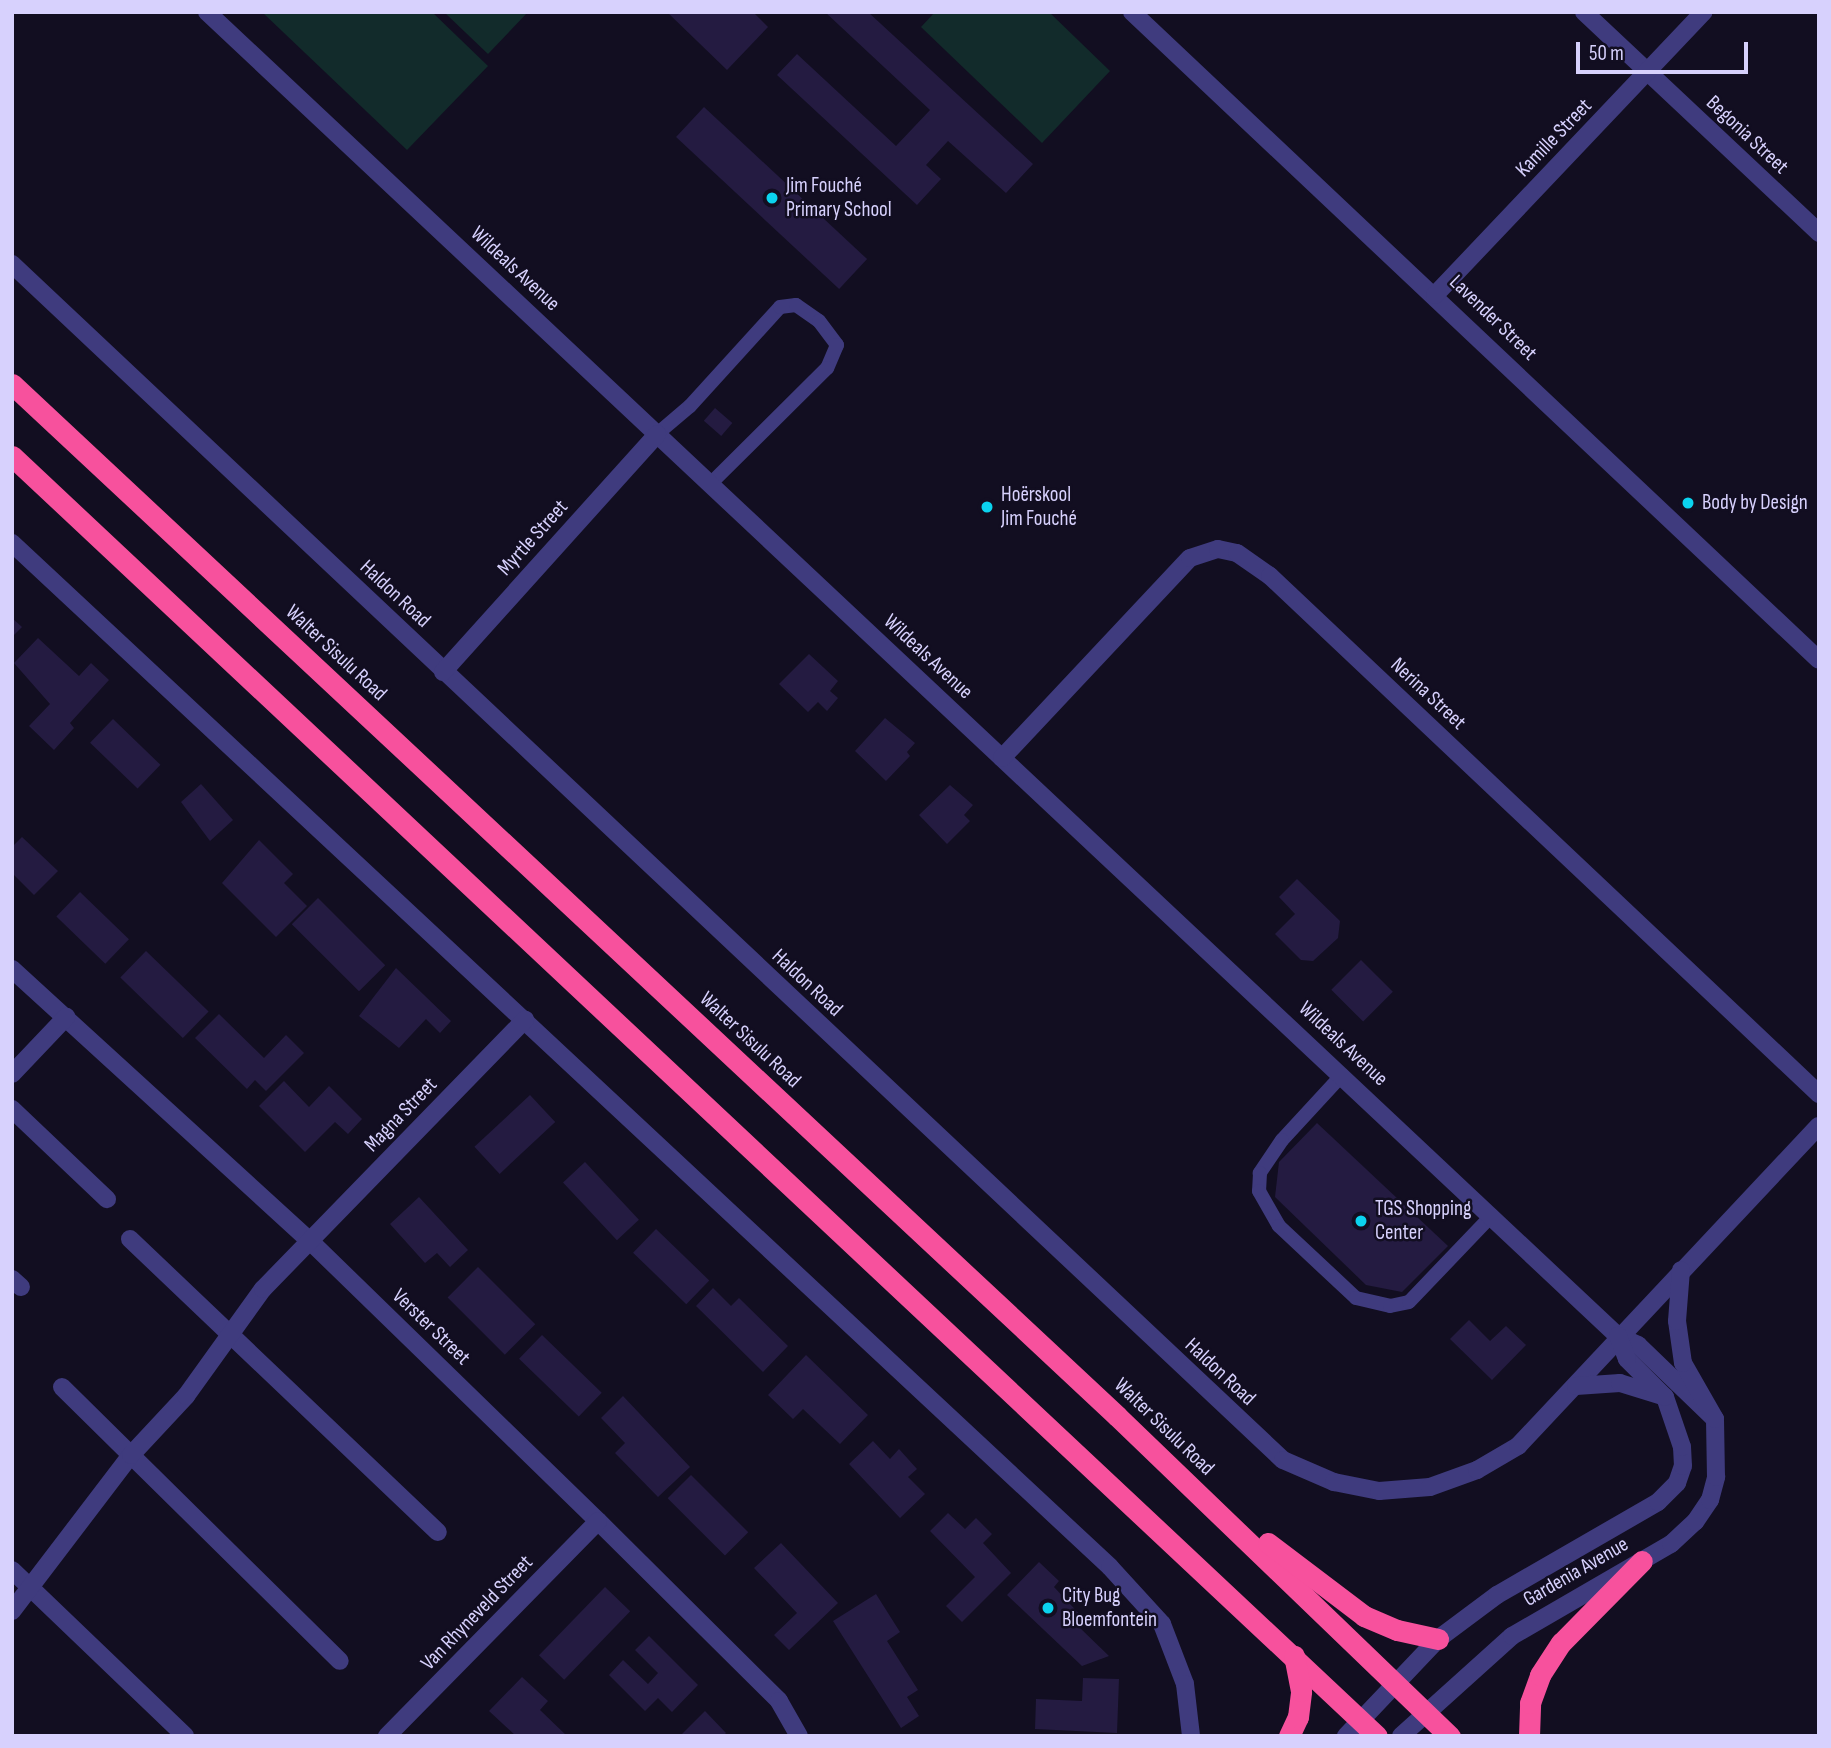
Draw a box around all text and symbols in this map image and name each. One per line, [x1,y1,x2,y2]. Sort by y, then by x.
scale bar [1579,28,1750,72]
text: 50 m [1589,41,1624,66]
street label: Begonia Street [1701,91,1793,179]
street label: Kamille Street [1511,94,1597,182]
place label: Jim Fouché Primary School [786,173,892,223]
marker: Jim Fouché Primary School [764,190,780,206]
street label: Wildeals Avenue [465,221,565,317]
street label: Lavender Street [1444,270,1542,366]
place label: Hoërskool Jim Fouché [1001,482,1077,532]
place label: Body by Design [1702,490,1808,516]
street label: Myrtle Street [492,495,574,581]
marker: Body by Design [1680,495,1696,511]
marker: Hoërskool Jim Fouché [979,499,995,515]
street label: Haldon Road [354,555,436,633]
street label: Walter Sisulu Road [280,600,392,706]
street label: Wildeals Avenue [878,609,978,705]
street label: Nerina Street [1385,653,1471,735]
street label: Haldon Road [766,944,848,1022]
street label: Walter Sisulu Road [694,987,806,1093]
street label: Wildeals Avenue [1293,996,1393,1092]
street label: Magna Street [359,1073,443,1157]
place label: TGS Shopping Center [1375,1196,1471,1246]
marker: TGS Shopping Center [1353,1213,1369,1229]
street label: Verster Street [387,1284,475,1370]
street label: Haldon Road [1179,1333,1261,1411]
street label: Walter Sisulu Road [1109,1373,1219,1481]
street label: Gardenia Avenue [1519,1532,1633,1612]
street label: Van Rhyneveld Street [416,1550,538,1676]
place label: City Bug Bloemfontein [1062,1583,1157,1633]
marker: City Bug Bloemfontein [1040,1600,1056,1616]

